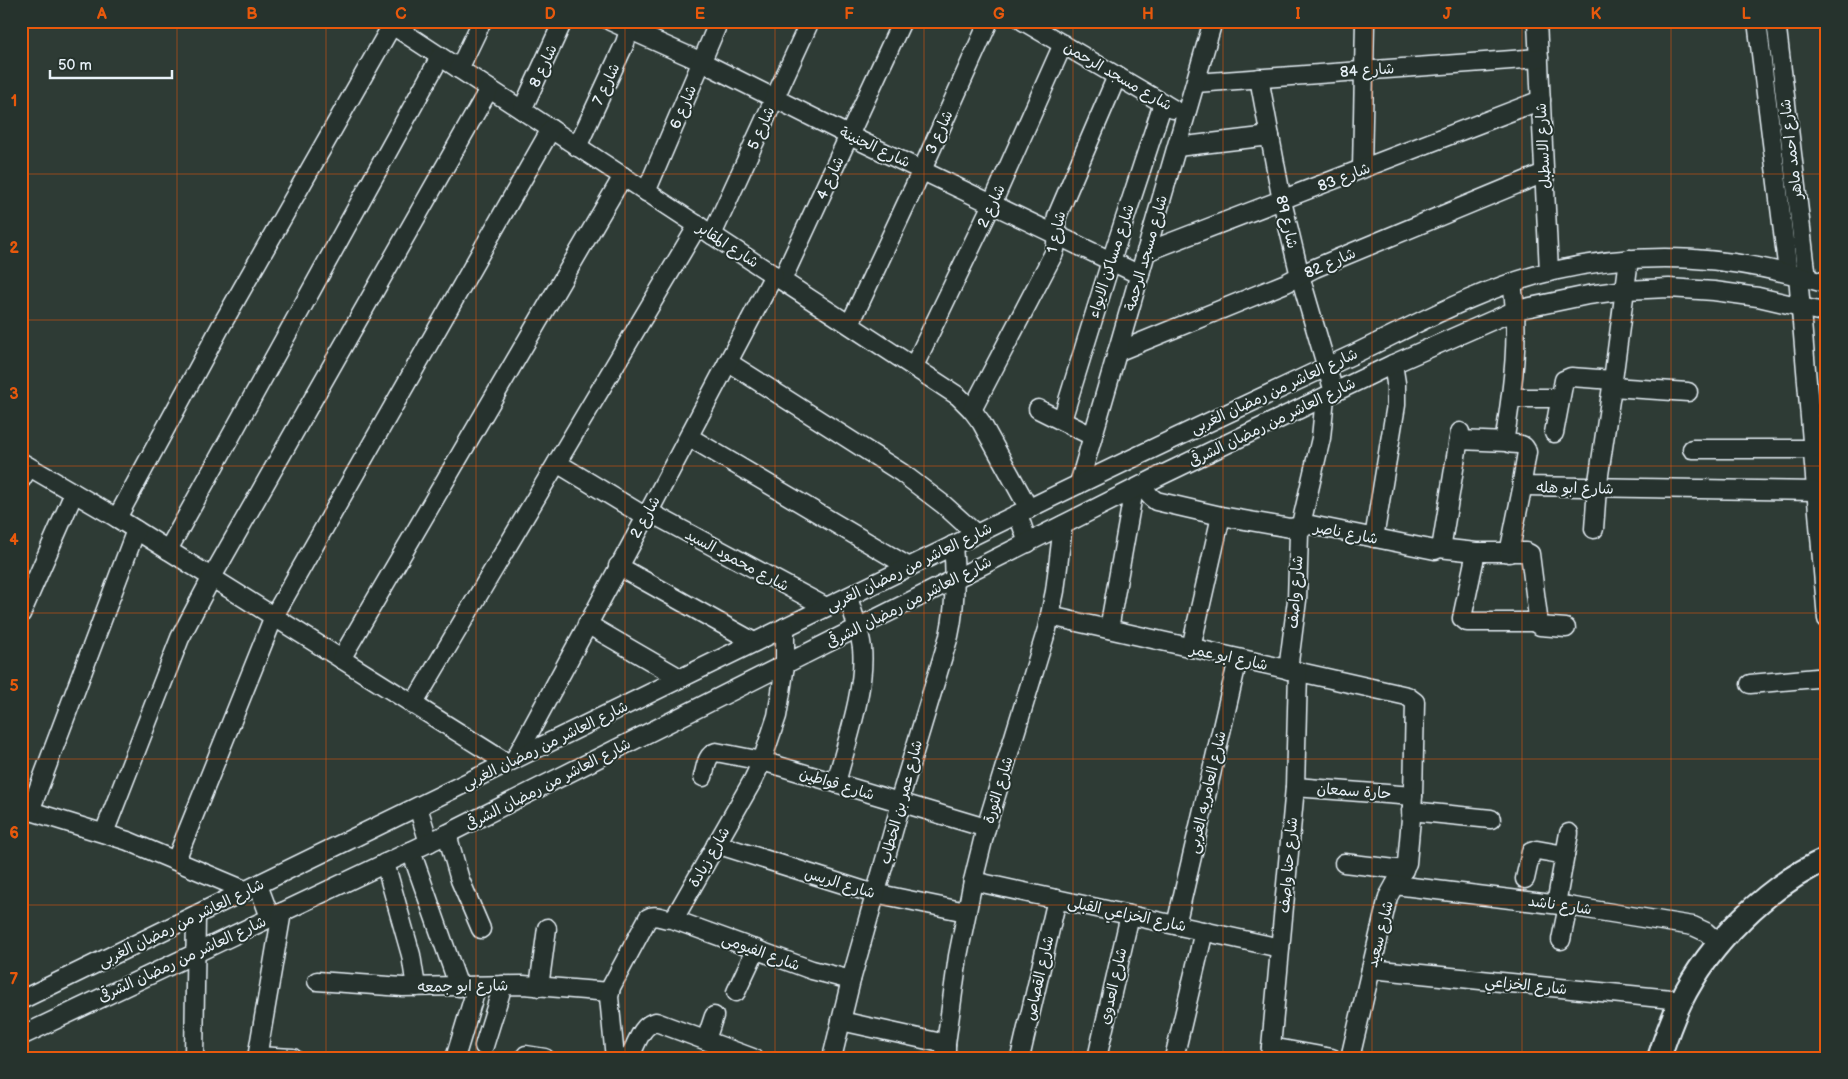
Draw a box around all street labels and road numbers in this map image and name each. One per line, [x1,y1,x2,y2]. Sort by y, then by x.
street label: شارع مسجد الرحمن [1060,38,1175,115]
street label: شارع 8 [525,42,562,91]
street label: شارع 84 [1339,59,1395,82]
street label: شارع 7 [589,60,624,108]
street label: شارع 6 [666,82,701,132]
street label: شارع احمد ماهر [1776,98,1807,202]
street label: شارع الاسطبل [1532,102,1555,190]
street label: شارع 5 [744,104,779,153]
street label: شارع 3 [921,107,957,157]
street label: شارع الجنينة [836,123,913,172]
street label: شارع 4 [812,154,849,203]
street label: شارع 83 [1315,159,1373,196]
street label: شارع 2 [973,182,1010,231]
street label: شارع مسجد الرحمة [1121,193,1172,313]
street label: شارع 89 [1271,194,1302,251]
street label: شارع مساكن الايواء [1084,202,1139,320]
street label: شارع 1 [1043,209,1070,255]
street label: شارع المقابر [692,217,762,272]
street label: شارع 82 [1302,244,1359,283]
street label: شارع العاشر من رمضان الغربى [1188,344,1361,439]
street label: شارع العاشر من رمضان الشرقى [1185,372,1359,471]
street label: شارع ابو هله [1536,478,1614,499]
street label: شارع 2 [626,493,665,542]
street label: شارع ناصر [1310,518,1380,549]
street label: شارع العاشر من رمضان الغربى [823,519,995,616]
street label: شارع محمود السيد [682,525,792,596]
street label: شارع العاشر من رمضان الشرقى [822,551,995,653]
street label: شارع واصف [1283,555,1308,629]
street label: شارع ابو عمر [1186,640,1270,675]
street label: شارع العاشر من رمضان الغربى [459,697,631,794]
street label: شارع العامريه الغربى [1184,729,1231,855]
street label: شارع العاشر من رمضان الشرقى [461,733,634,835]
street label: شارع عمر بن الخطاب [876,738,927,866]
street label: شارع الثورة [979,754,1018,826]
street label: شارع قواطين [797,764,877,805]
street label: حارة سمعان [1316,779,1392,804]
street label: شارع حنا واصف [1275,816,1302,914]
street label: شارع زيادة [685,824,734,891]
street label: شارع الريس [802,864,877,903]
street label: شارع العاشر من رمضان الغربى [95,875,267,972]
street label: شارع ناشد [1527,892,1593,919]
street label: شارع الخزاعي القبلى [1065,893,1188,939]
street label: شارع سعيد [1363,899,1398,970]
street label: شارع العاشر من رمضان الشرقى [94,910,269,1007]
street label: شارع الفيومى [719,930,802,975]
street label: شارع القصاص [1021,934,1058,1022]
street label: شارع العدوى [1095,946,1132,1026]
street label: شارع الخزاعي [1484,972,1568,1002]
street label: شارع ابو جمعه [418,976,508,997]

